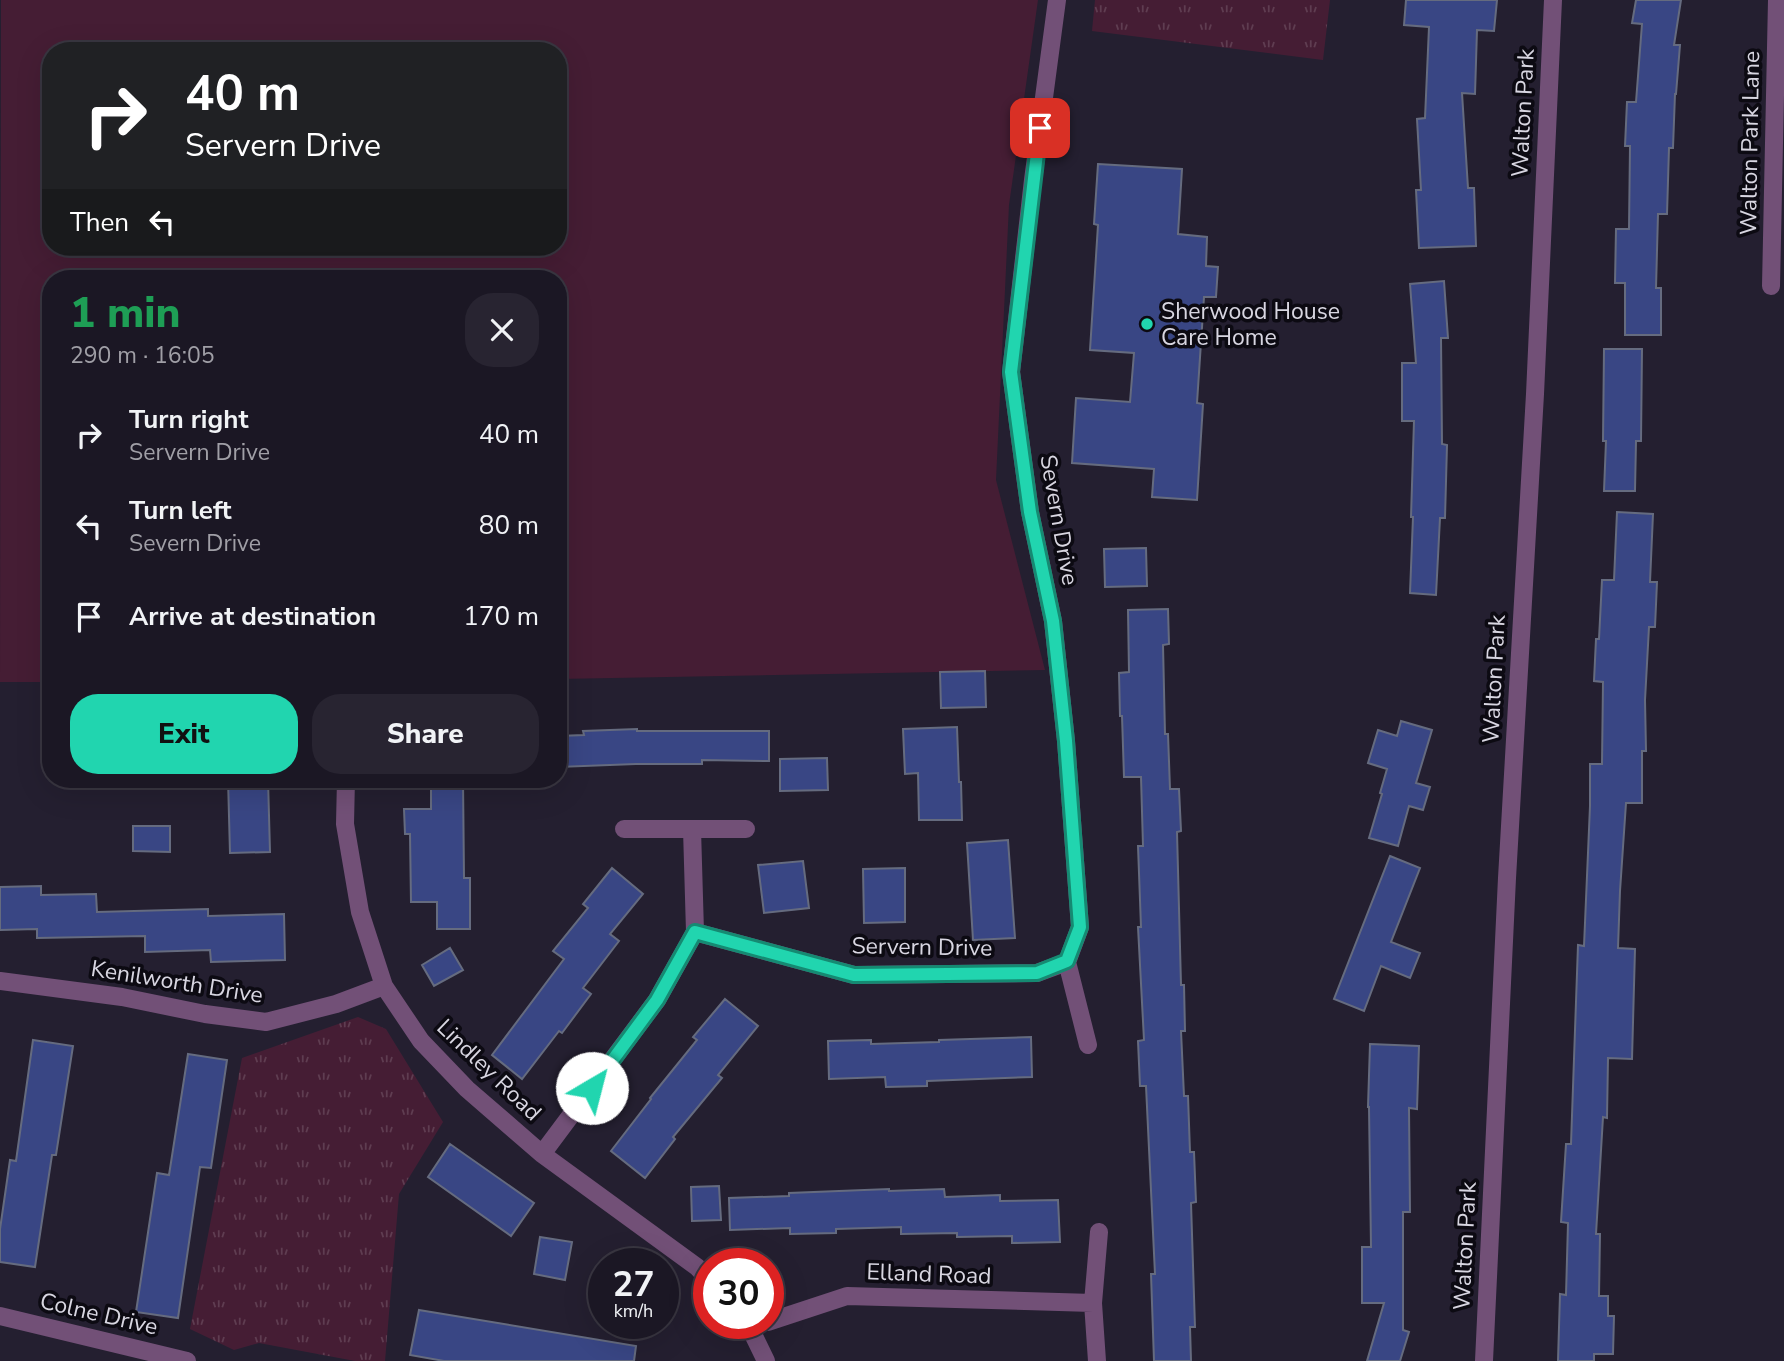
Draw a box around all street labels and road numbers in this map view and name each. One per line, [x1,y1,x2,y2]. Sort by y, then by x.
street label: Walton Park [1504,48,1542,178]
street label: Walton Park Lane [1733,51,1767,235]
street label: Severn Drive [1032,452,1086,588]
street label: Walton Park [1475,614,1513,744]
street label: Servern Drive [851,930,993,964]
street label: Kenilworth Drive [89,953,265,1011]
street label: Lindley Road [430,1012,548,1128]
street label: Walton Park [1446,1181,1484,1311]
street label: Elland Road [866,1256,992,1292]
street label: Colne Drive [37,1285,161,1343]

